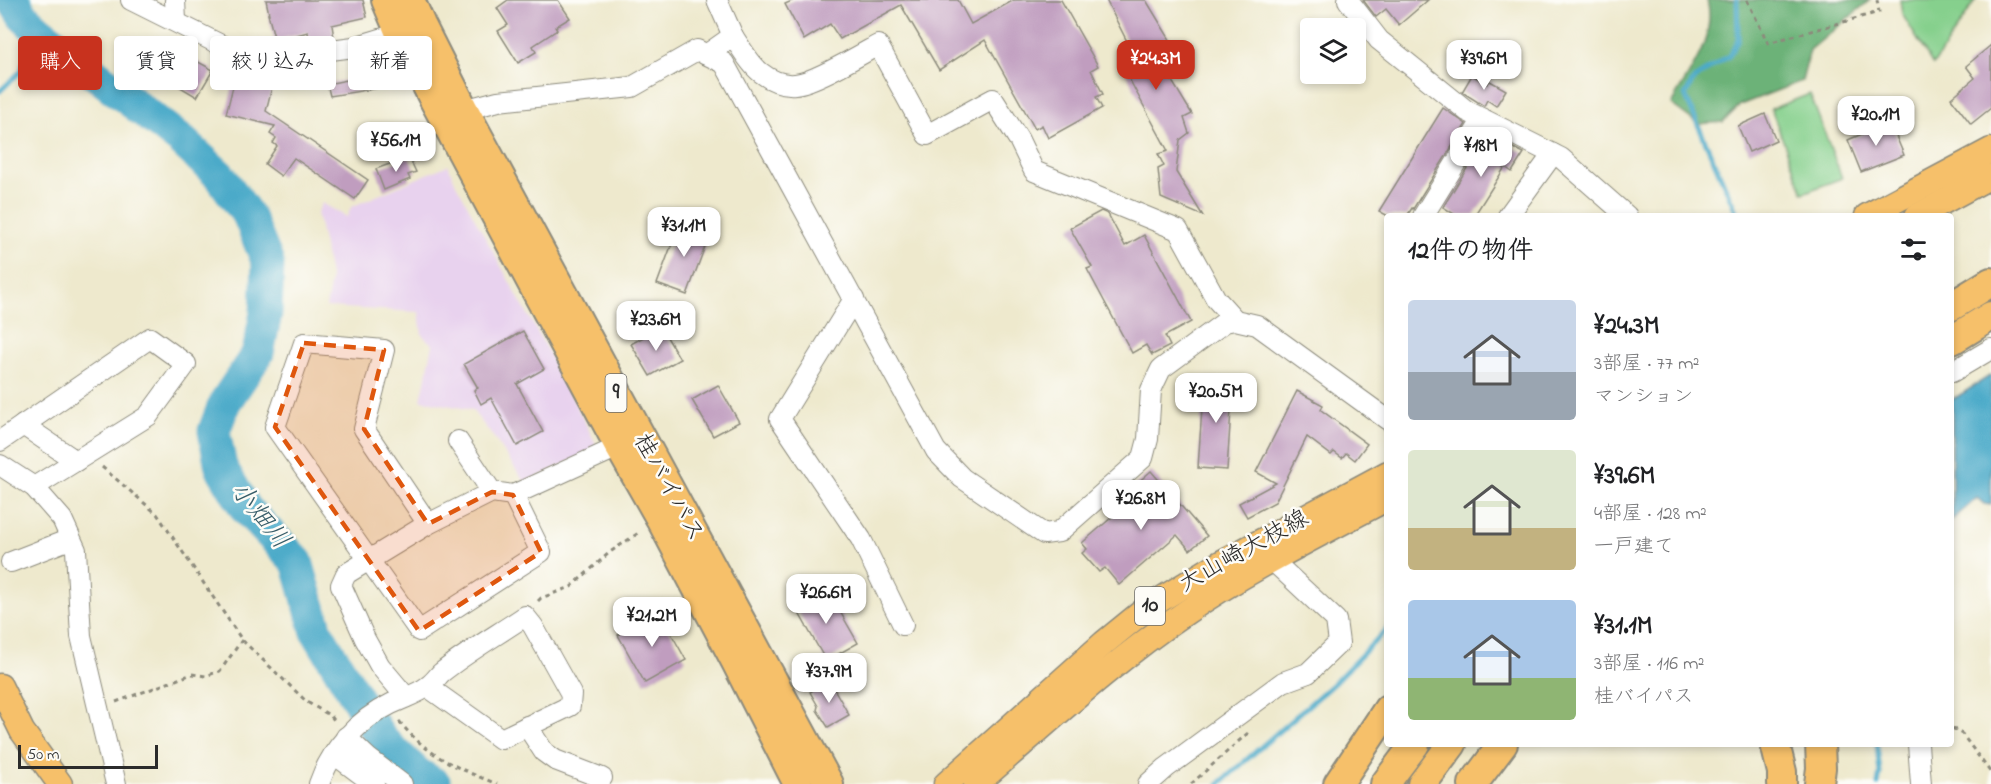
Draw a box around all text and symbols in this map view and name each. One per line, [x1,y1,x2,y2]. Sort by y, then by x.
map controls [1300,18,1366,84]
button: layers [1300,18,1366,84]
chip: 購入 [18,36,102,90]
chip: 賃貸 [114,36,198,90]
chip: 絞り込み [210,36,336,90]
chip: 新着 [348,36,432,90]
pin: ¥24.3M [1107,40,1205,91]
pin: ¥39.6M [1435,40,1533,91]
text: ¥24.3M [1131,45,1181,74]
text: ¥39.6M [1460,45,1508,74]
pin: ¥20.1M [1827,96,1925,147]
text: ¥20.1M [1852,101,1900,130]
pin: ¥56.1M [347,122,445,173]
text: ¥56.1M [371,127,421,156]
pin: ¥18M [1445,127,1517,178]
text: ¥18M [1464,132,1498,161]
pin: ¥31.1M [635,207,733,258]
text: ¥31.1M [662,212,707,241]
text: 12件の物件 [1408,233,1533,271]
icon: filters [1897,233,1930,266]
pin: ¥23.6M [607,301,705,352]
text: ¥23.6M [630,306,682,335]
text: ¥24.3M [1594,308,1660,346]
icon: home [1456,324,1528,396]
text: 3部屋 · 77 m² [1594,350,1699,379]
pin: ¥20.5M [1167,373,1265,424]
road number: 9 [606,374,626,412]
text: ¥20.5M [1189,378,1243,407]
text: マンション [1594,383,1693,412]
street label: 桂バイパス [624,427,712,549]
text: ¥39.6M [1594,458,1655,496]
water label: 小畑川 [220,474,298,558]
icon: home [1456,474,1528,546]
pin: ¥26.8M [1092,480,1190,531]
text: ¥26.8M [1116,485,1166,514]
text: 4部屋 · 128 m² [1594,500,1707,529]
street label: 大山崎大枝線 [1173,502,1315,602]
text: 一戸建て [1594,533,1674,562]
pin: ¥26.6M [777,574,875,625]
text: ¥26.6M [800,579,852,608]
road number: 10 [1135,587,1165,625]
pin: ¥21.2M [603,597,701,648]
text: ¥21.2M [627,602,677,631]
text: ¥31.1M [1594,608,1653,646]
icon: home [1456,624,1528,696]
text: 3部屋 · 116 m² [1594,650,1705,679]
pin: ¥37.9M [780,653,878,704]
text: ¥37.9M [806,658,852,687]
text: 桂バイパス [1594,683,1694,712]
scale bar [18,742,158,770]
text: 50 m [27,743,59,767]

